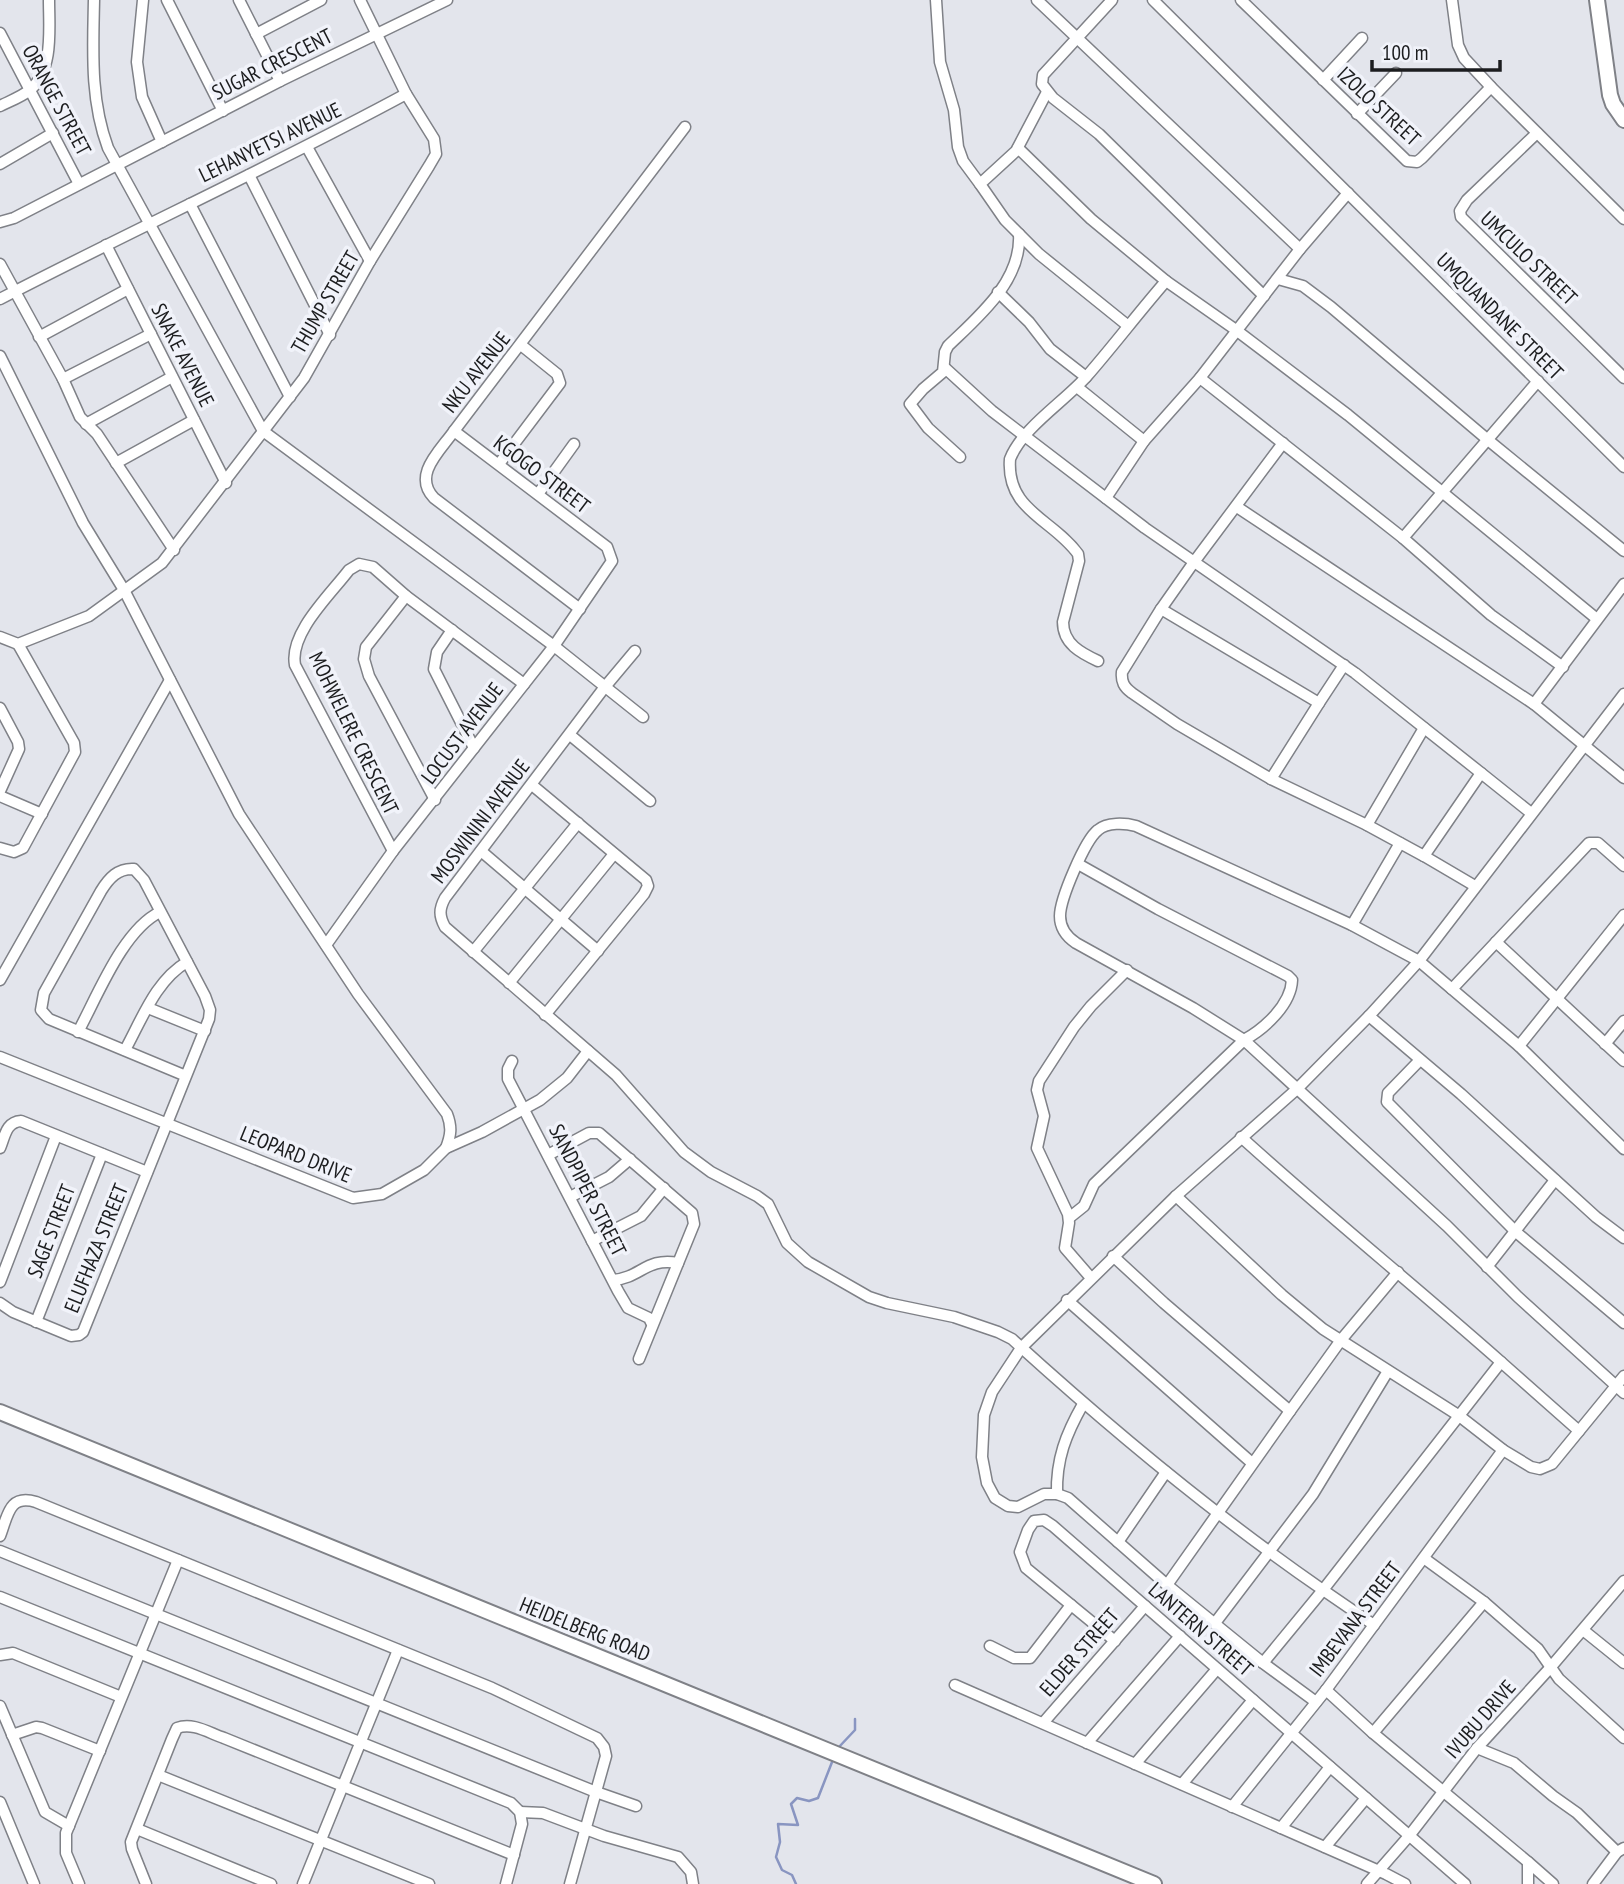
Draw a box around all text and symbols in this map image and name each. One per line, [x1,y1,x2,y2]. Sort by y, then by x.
street label: SUGAR CRESCENT [207,22,337,106]
scale bar [1372,28,1500,72]
text: 100 m [1382,39,1428,66]
street label: ORANGE STREET [16,40,98,161]
street label: IZOLO STREET [1332,60,1427,152]
street label: LEHANYETSI AVENUE [194,96,346,188]
street label: UMCULO STREET [1475,205,1583,311]
street label: THUMP STREET [285,245,366,358]
street label: UMQUANDANE STREET [1431,247,1570,386]
street label: SNAKE AVENUE [145,299,221,411]
street label: NKU AVENUE [436,326,516,418]
street label: KGOGO STREET [488,429,596,519]
street label: MOHWELERE CRESCENT [303,647,405,819]
street label: LOCUST AVENUE [415,677,509,789]
street label: MOSWININI AVENUE [425,754,535,888]
street label: LEOPARD DRIVE [236,1119,356,1189]
street label: SANDPIPER STREET [543,1120,633,1261]
street label: ELUFHAZA STREET [58,1179,134,1316]
street label: SAGE STREET [21,1180,81,1282]
street label: IMBEVANA STREET [1303,1556,1407,1682]
street label: LANTERN STREET [1143,1576,1259,1682]
street label: HEIDELBERG ROAD [516,1591,654,1667]
street label: ELDER STREET [1033,1602,1125,1702]
street label: IVUBU DRIVE [1438,1674,1522,1764]

